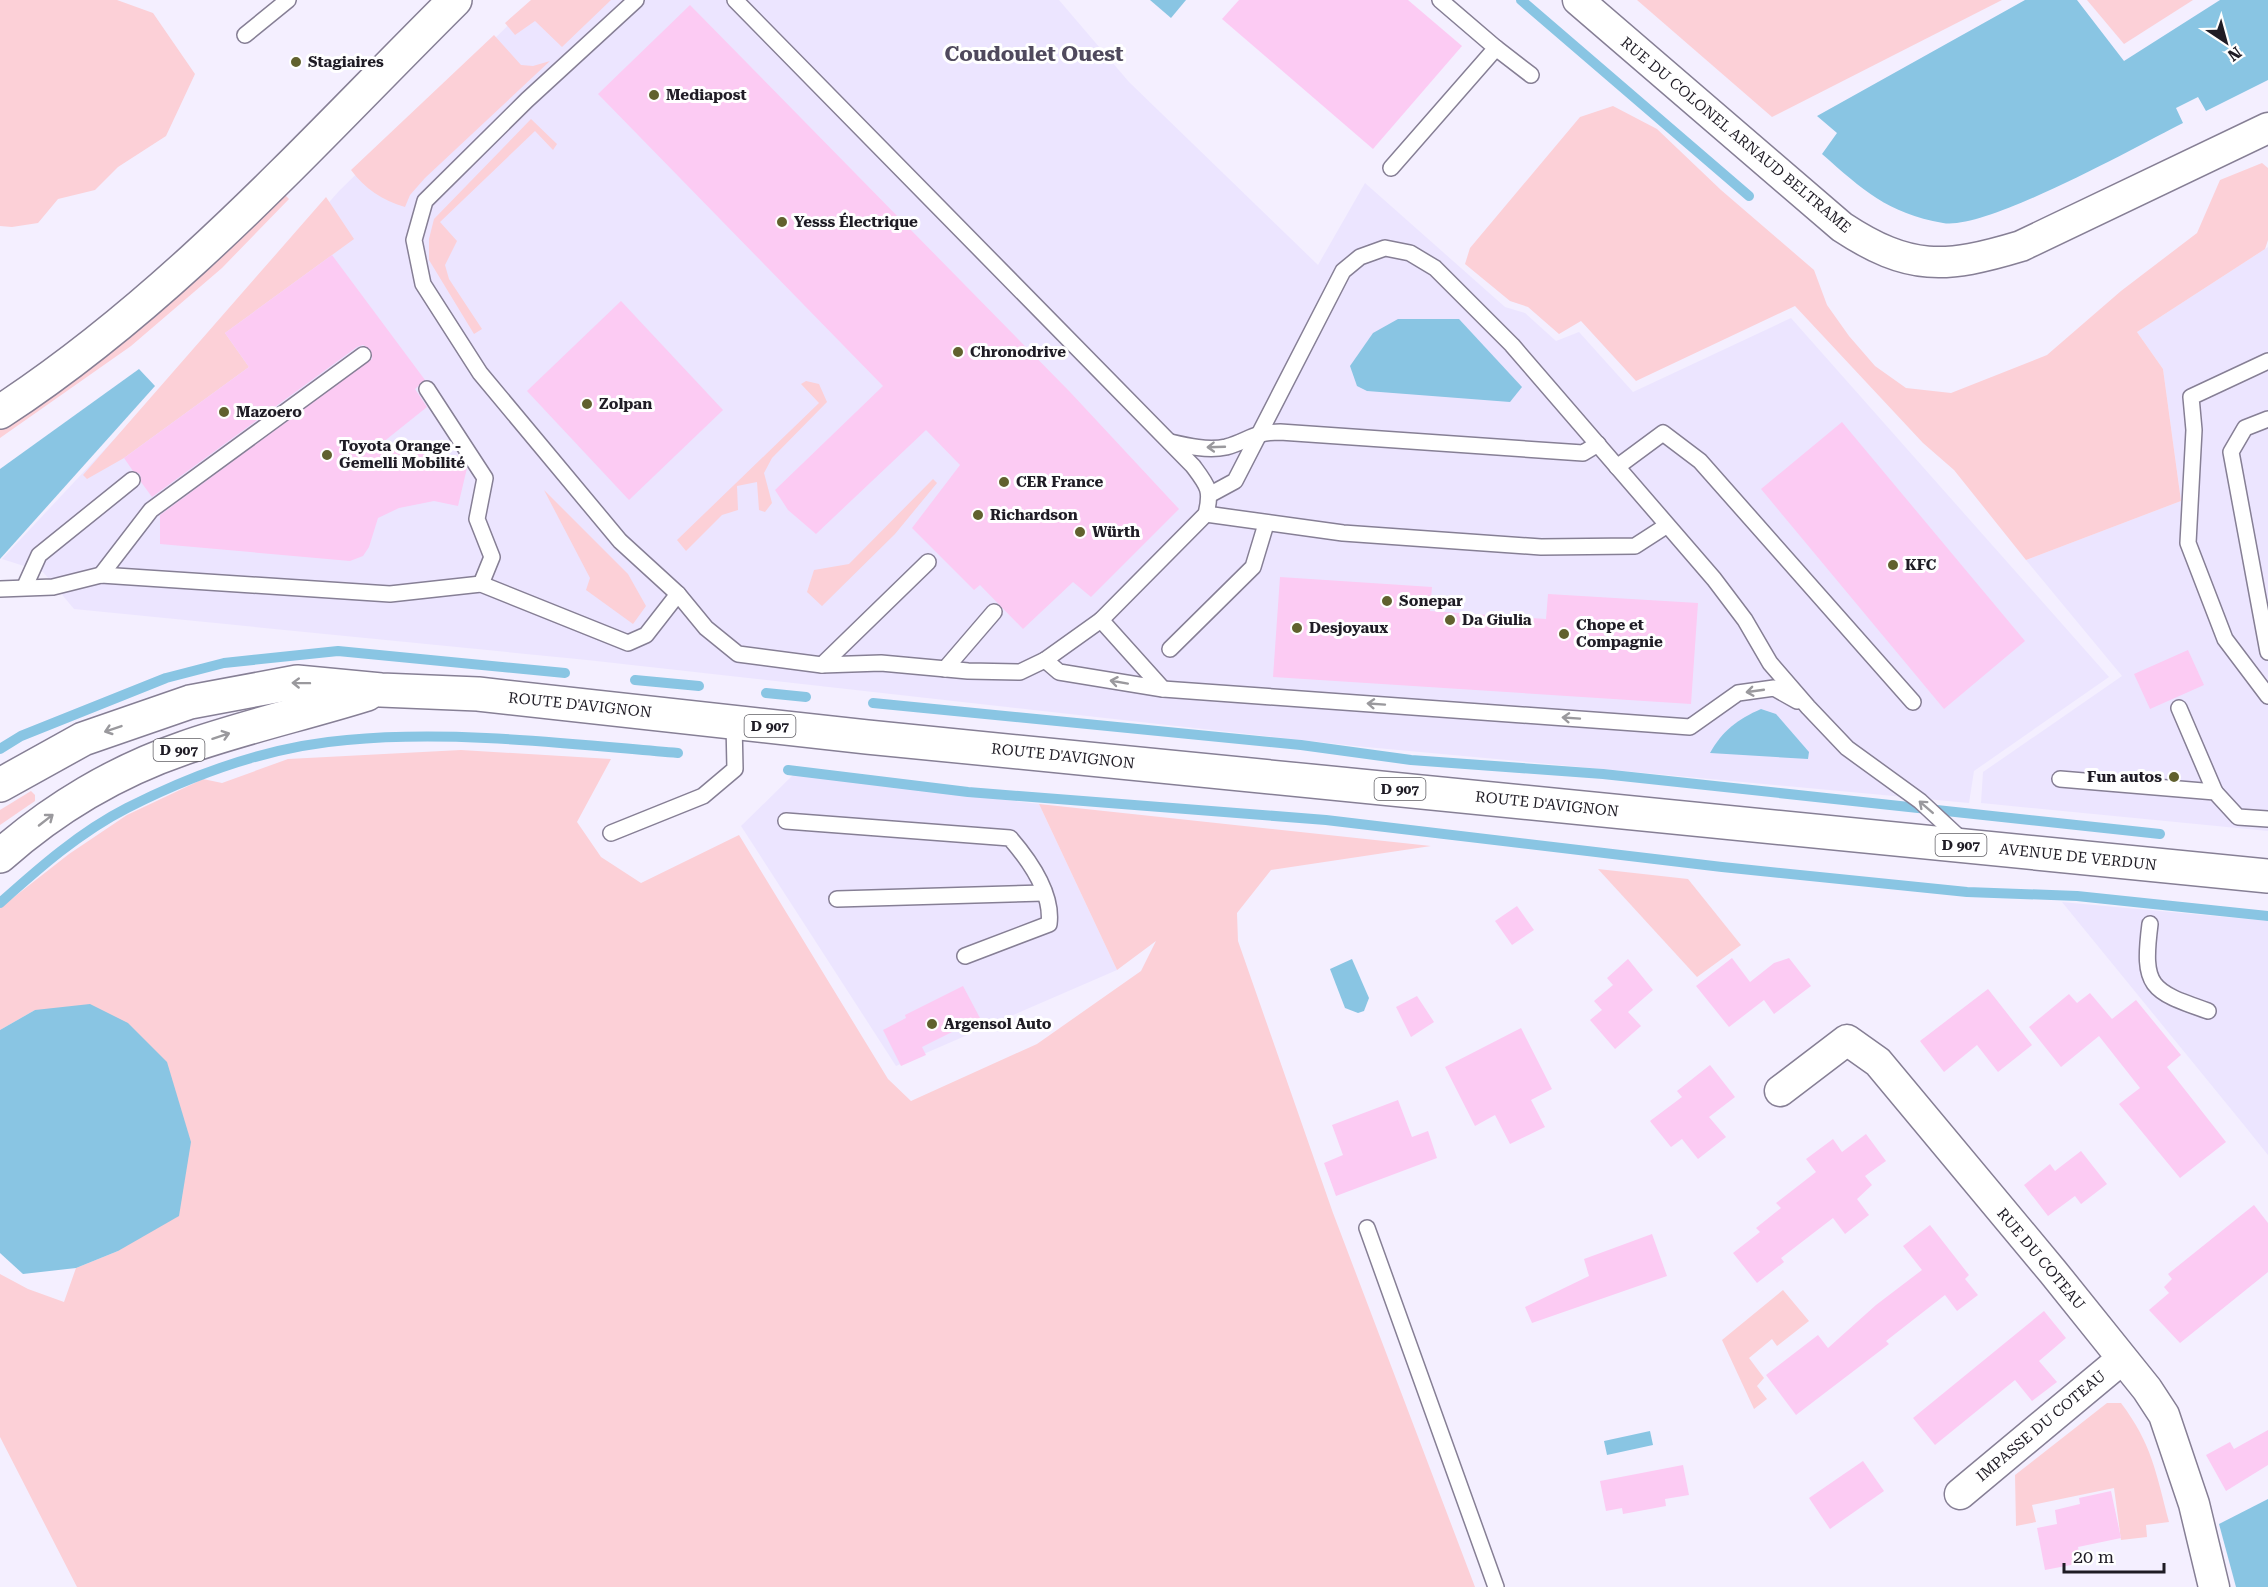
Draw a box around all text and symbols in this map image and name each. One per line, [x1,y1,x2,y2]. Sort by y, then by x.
north arrow [2196,12,2256,72]
street label: RUE DU COLONEL ARNAUD BELTRAME [1617,33,1855,237]
district label: Coudoulet Ouest [944,42,1124,66]
text: N [2224,42,2245,65]
place label: Stagiaires [308,53,384,71]
marker: Stagiaires [289,55,303,69]
place label: Mediapost [666,86,747,104]
marker: Mediapost [647,88,661,102]
place label: Yesss Électrique [794,212,918,231]
marker: Yesss Électrique [775,215,789,229]
place label: Chronodrive [970,343,1066,361]
marker: Chronodrive [951,345,965,359]
place label: Zolpan [599,395,652,413]
marker: Zolpan [580,397,594,411]
place label: Mazoero [236,403,302,421]
marker: Mazoero [217,405,231,419]
place label: Toyota Orange - Gemelli Mobilité [339,437,465,472]
one-way arrow [1207,441,1227,452]
marker: Toyota Orange - Gemelli Mobilité [320,448,334,462]
place label: CER France [1016,473,1104,491]
marker: CER France [997,475,1011,489]
place label: Richardson [990,506,1078,524]
marker: Richardson [971,508,985,522]
place label: Würth [1092,523,1140,541]
marker: Würth [1073,525,1087,539]
place label: KFC [1905,556,1937,574]
marker: KFC [1886,558,1900,572]
place label: Sonepar [1399,592,1463,610]
marker: Sonepar [1380,594,1394,608]
place label: Da Giulia [1462,611,1532,629]
marker: Da Giulia [1443,613,1457,627]
place label: Chope et Compagnie [1576,616,1663,651]
place label: Desjoyaux [1309,619,1388,637]
marker: Desjoyaux [1290,621,1304,635]
marker: Chope et Compagnie [1557,627,1571,641]
one-way arrow [1110,676,1130,687]
one-way arrow [292,677,312,689]
one-way arrow [1745,685,1765,696]
street label: ROUTE D'AVIGNON [507,689,653,721]
one-way arrow [1367,699,1387,710]
one-way arrow [1561,712,1581,723]
road number: D 907 [744,715,796,737]
one-way arrow [104,724,123,735]
one-way arrow [211,730,230,741]
road number: D 907 [154,739,204,761]
street label: ROUTE D'AVIGNON [990,740,1136,772]
place label: Fun autos [2087,768,2162,786]
marker: Fun autos [2167,770,2181,784]
road number: D 907 [1374,778,1426,800]
street label: ROUTE D'AVIGNON [1474,788,1620,820]
one-way arrow [1918,800,1933,814]
one-way arrow [37,813,53,826]
road number: D 907 [1936,834,1986,856]
street label: AVENUE DE VERDUN [1998,840,2158,874]
place label: Argensol Auto [944,1015,1052,1033]
marker: Argensol Auto [925,1017,939,1031]
street label: RUE DU COTEAU [1993,1205,2089,1313]
street label: IMPASSE DU COTEAU [1973,1367,2109,1485]
scale bar [2064,1536,2164,1574]
text: 20 m [2073,1546,2114,1567]

